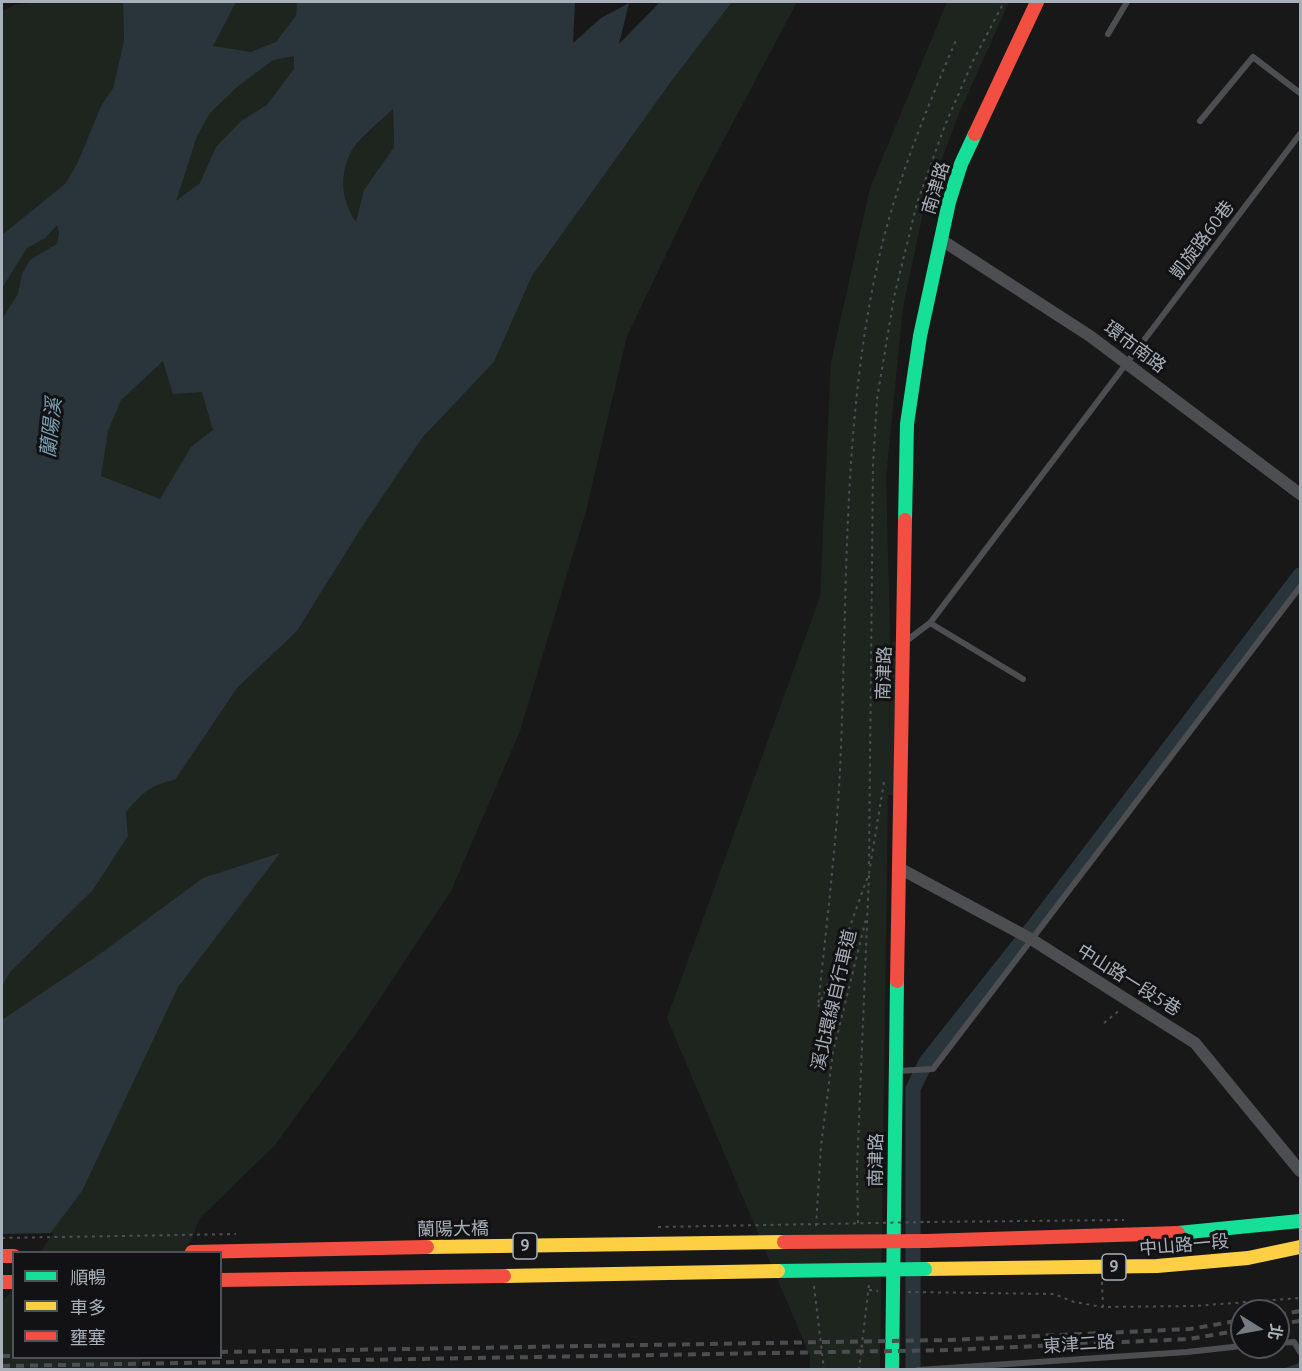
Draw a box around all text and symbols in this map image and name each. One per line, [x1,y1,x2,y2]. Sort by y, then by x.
street label: 南津路 [918,159,954,217]
street label: 凱旋路60巷 [1166,197,1238,283]
street label: 環市南路 [1100,317,1170,377]
water label: 蘭陽溪 [36,397,66,459]
street label: 南津路 [872,646,896,700]
street label: 溪北環線自行車道 [807,927,861,1073]
street label: 中山路一段5巷 [1073,940,1185,1020]
street label: 南津路 [865,1133,887,1187]
street label: 蘭陽大橋 [417,1218,489,1240]
street label: 中山路一段 [1138,1230,1230,1260]
road number: 9 [513,1233,537,1259]
legend [12,1251,222,1359]
road number: 9 [1102,1254,1126,1280]
text: 順暢 [70,1267,106,1287]
text: 車多 [70,1297,106,1317]
north arrow [1230,1299,1290,1359]
text: 北 [1265,1322,1286,1342]
text: 壅塞 [70,1327,106,1347]
street label: 東津二路 [1042,1331,1116,1357]

